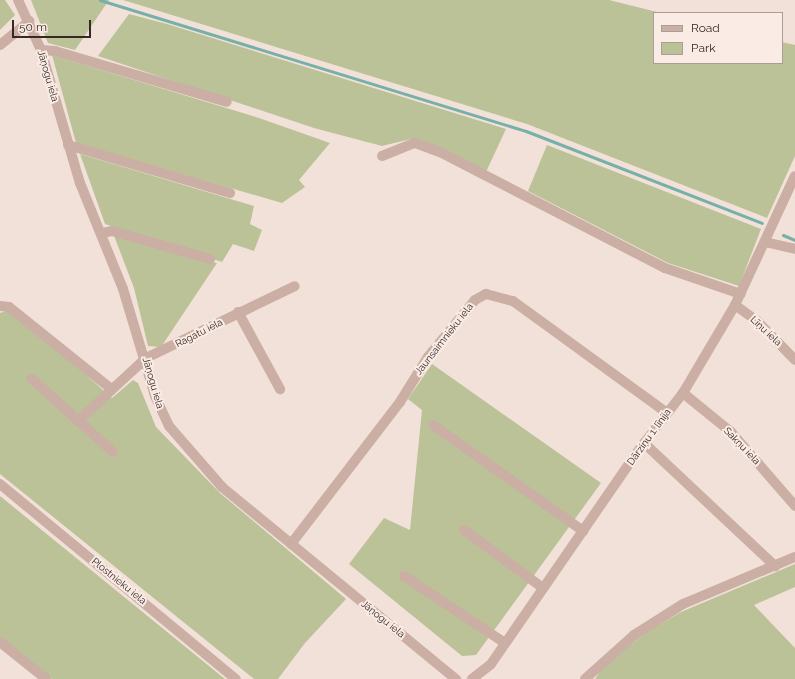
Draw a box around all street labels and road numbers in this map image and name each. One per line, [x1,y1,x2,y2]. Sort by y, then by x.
street label: Jāņogu iela [35,49,61,103]
street label: Jaunsaimnieku iela [412,301,476,377]
street label: Līņu iela [748,313,784,349]
street label: Ragatu iela [173,316,225,350]
street label: Jāņogu iela [140,356,166,410]
street label: Dārziņu 1. līnija [625,406,673,468]
street label: Sakņu iela [721,425,763,467]
street label: Plostnieku iela [89,555,149,607]
street label: Jāņogu iela [359,598,407,640]

